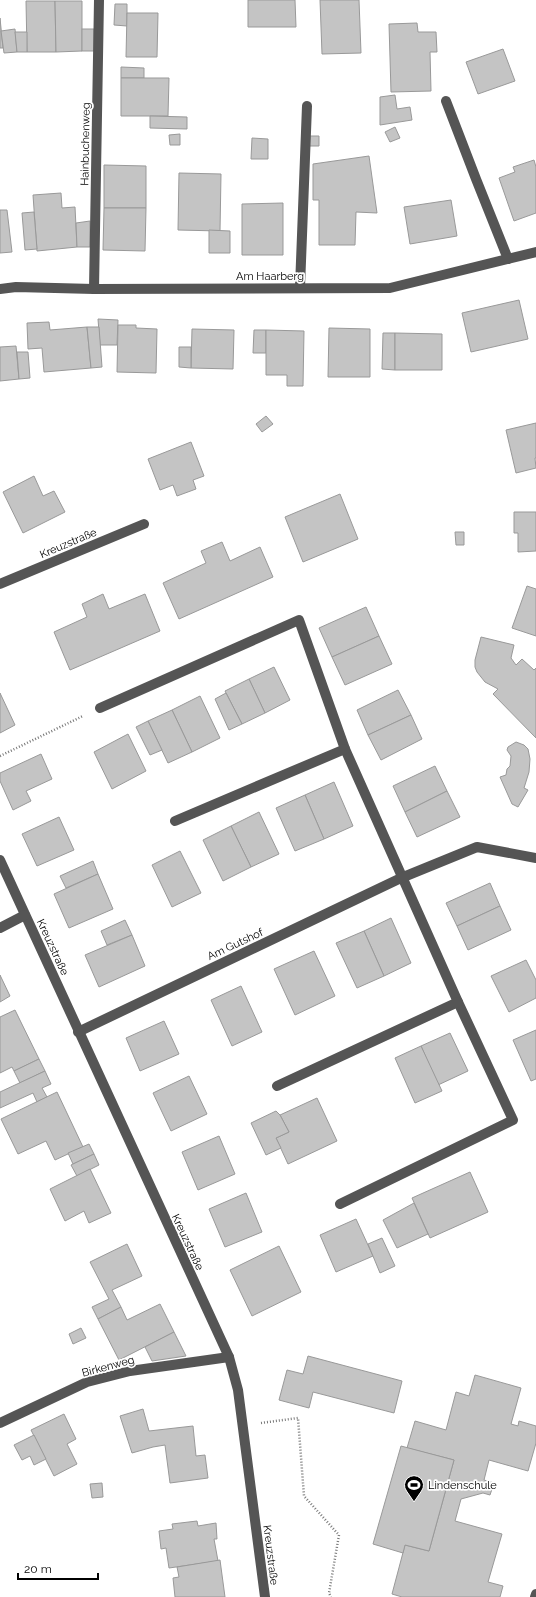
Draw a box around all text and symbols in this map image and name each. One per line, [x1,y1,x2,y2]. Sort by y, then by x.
street label: Hainbuchenweg [78,102,93,186]
street label: Am Haarberg [236,270,304,283]
street label: Kreuzstraße [38,525,99,561]
street label: Kreuzstraße [34,917,71,978]
street label: Am Gutshof [205,926,266,963]
street label: Kreuzstraße [169,1212,206,1273]
street label: Birkenweg [80,1353,136,1380]
sports icon: Lindenschule [403,1474,425,1502]
place label: Lindenschule [428,1479,497,1492]
street label: Kreuzstraße [260,1524,281,1586]
scale bar [18,1555,98,1581]
text: 20 m [24,1562,52,1576]

